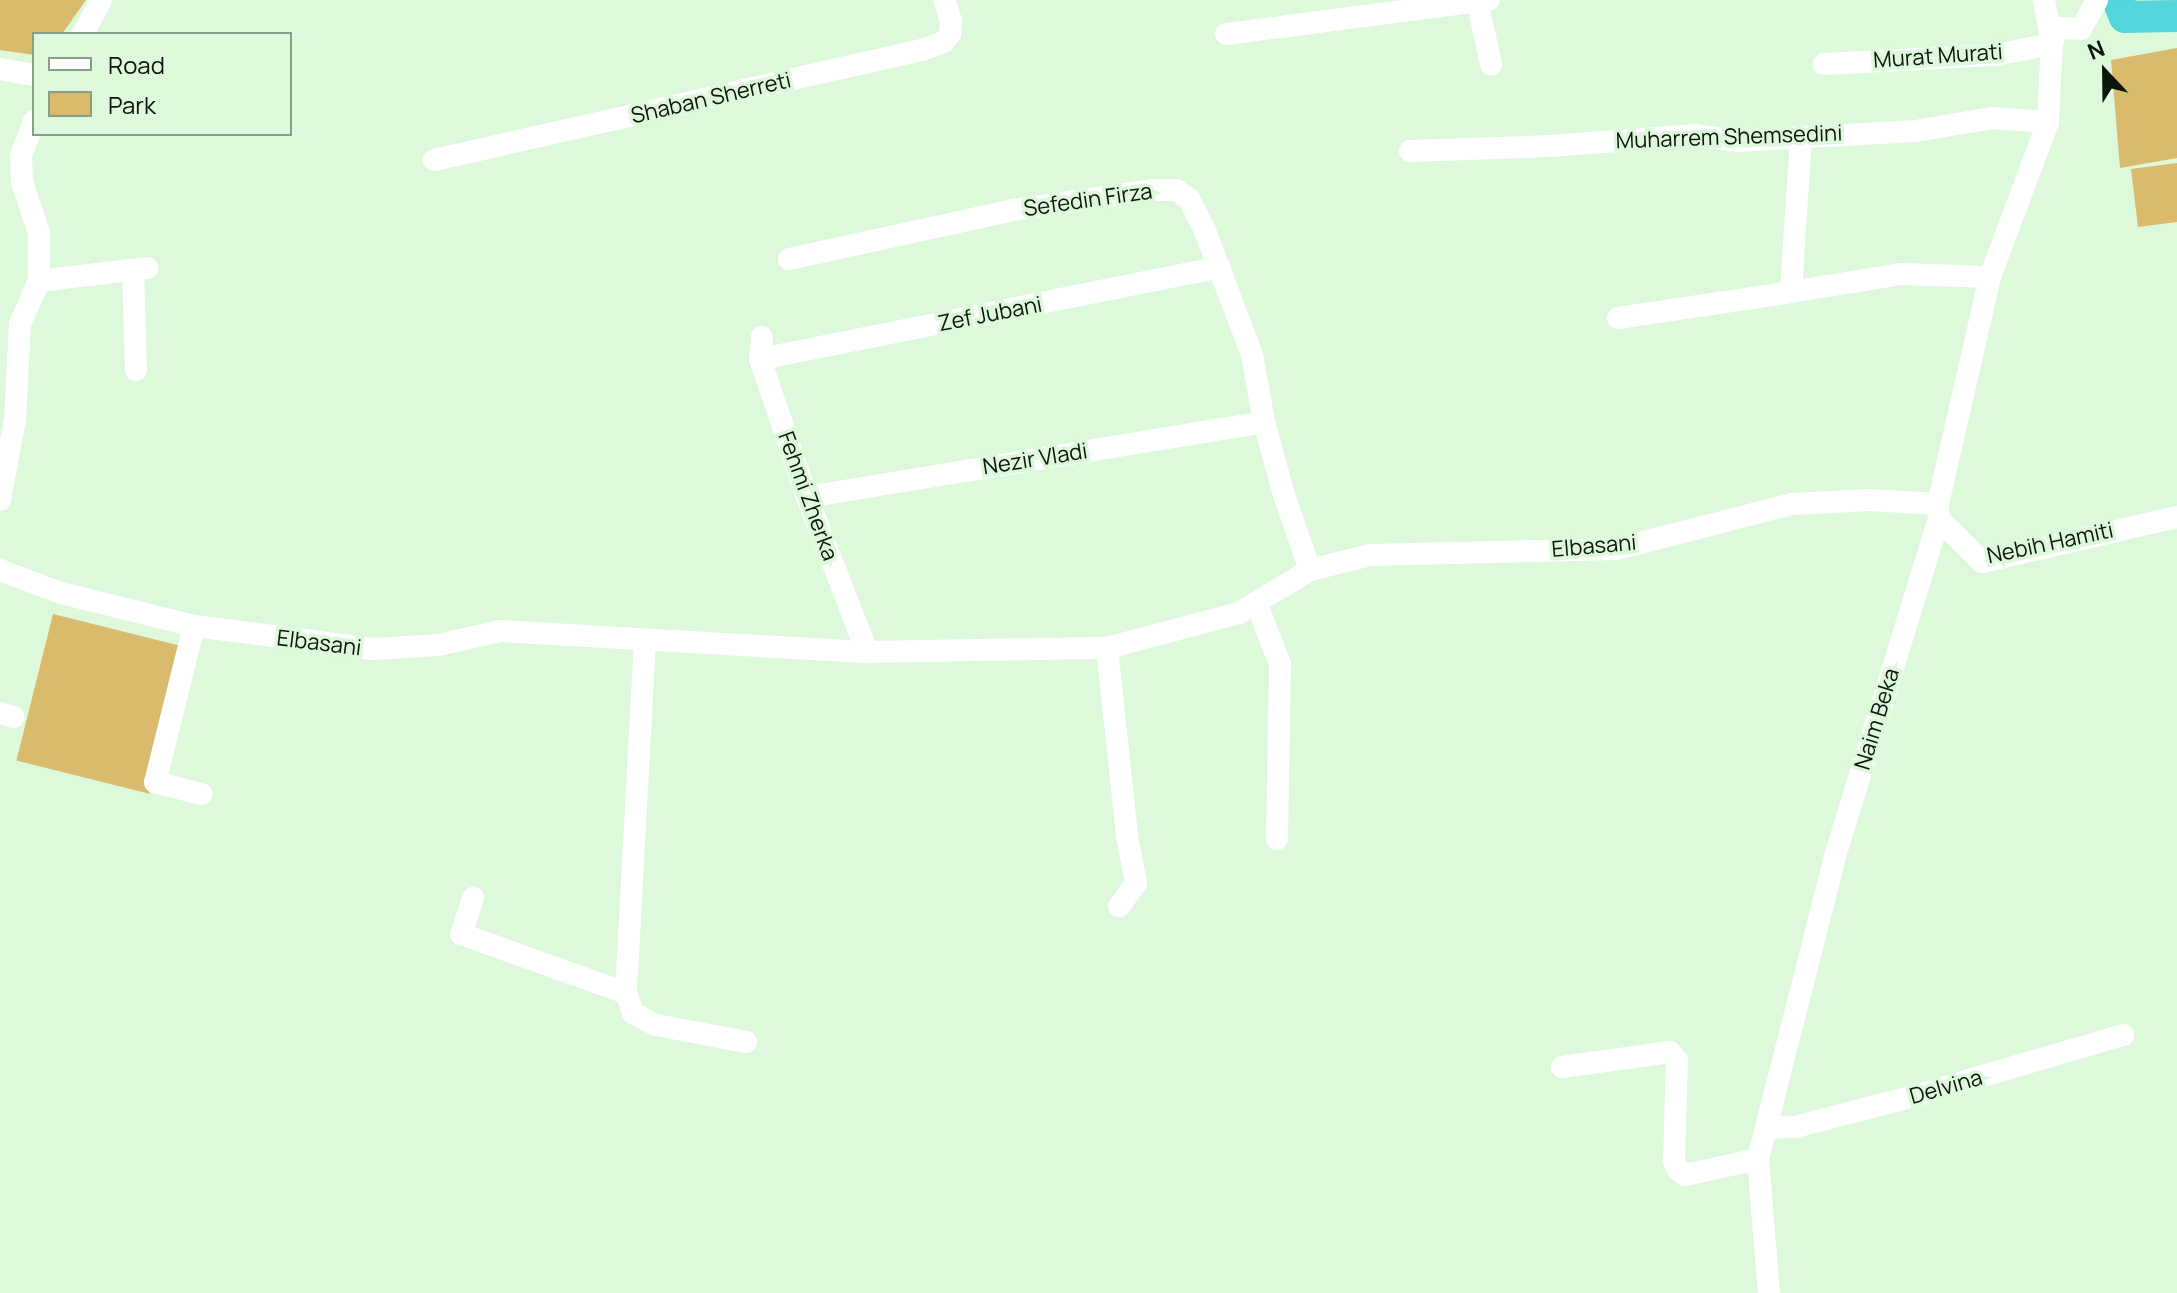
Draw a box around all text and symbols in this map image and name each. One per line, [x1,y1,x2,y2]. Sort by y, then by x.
legend [32,32,292,136]
north arrow [2065,32,2145,112]
text: N [2083,33,2109,67]
street label: Murat Murati [1872,38,2004,74]
text: Road [108,48,165,81]
street label: Shaban Sherreti [628,67,794,129]
text: Park [108,88,156,121]
street label: Muharrem Shemsedini [1615,120,1843,154]
street label: Sefedin Firza [1022,178,1154,222]
street label: Zef Jubani [936,291,1044,337]
street label: Fehmi Zherka [772,428,844,564]
street label: Nezir Vladi [981,438,1089,480]
street label: Nebih Hamiti [1984,517,2116,569]
street label: Elbasani [1551,529,1637,563]
street label: Elbasani [275,625,363,661]
street label: Naim Beka [1849,665,1905,773]
street label: Delvina [1907,1064,1985,1110]

